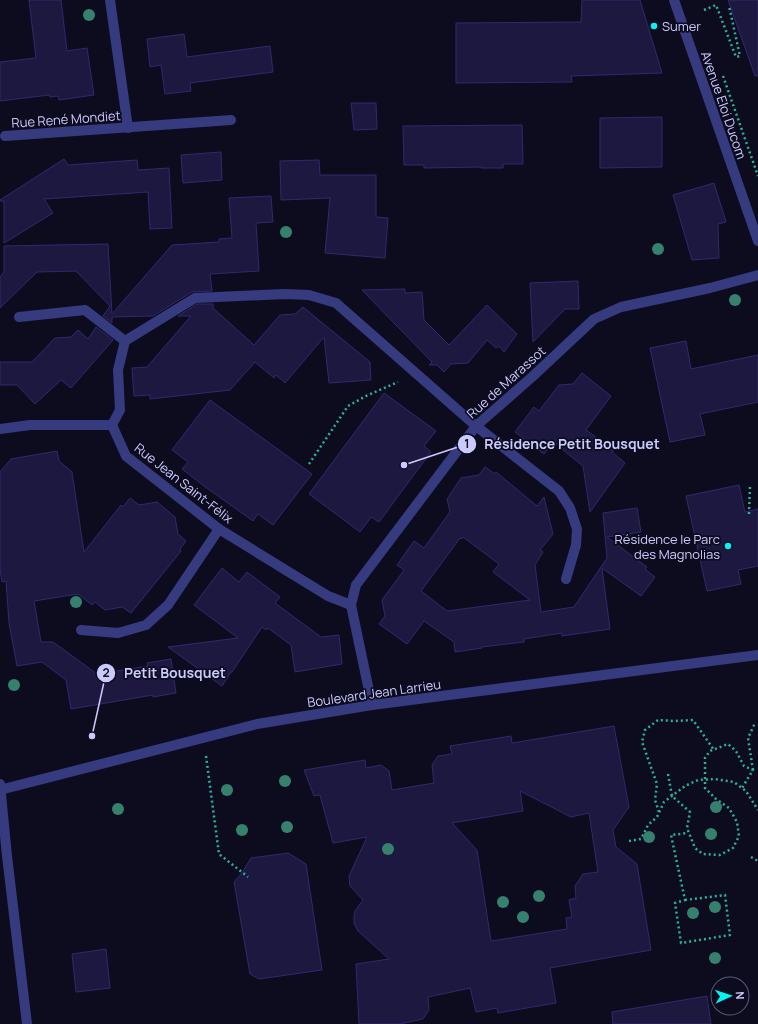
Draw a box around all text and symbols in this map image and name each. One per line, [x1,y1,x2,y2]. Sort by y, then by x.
place label: Sumer [662,17,701,35]
marker: Sumer [649,21,659,31]
street label: Avenue Eloi Ducom [697,49,751,161]
street label: Rue René Mondiet [11,106,121,132]
street label: Rue de Marassot [463,342,549,422]
callout: Résidence Petit Bousquet [457,431,668,457]
text: Résidence Petit Bousquet [484,434,660,453]
text: 1 [464,435,470,452]
street label: Rue Jean Saint-Félix [131,439,237,527]
place label: Résidence le Parc des Magnolias [615,530,720,563]
marker: Résidence le Parc des Magnolias [723,541,733,551]
callout: Petit Bousquet [96,660,234,686]
text: Petit Bousquet [124,663,226,682]
text: 2 [102,664,110,681]
street label: Boulevard Jean Larrieu [306,675,442,711]
north arrow [710,976,750,1016]
text: N [733,991,748,1000]

